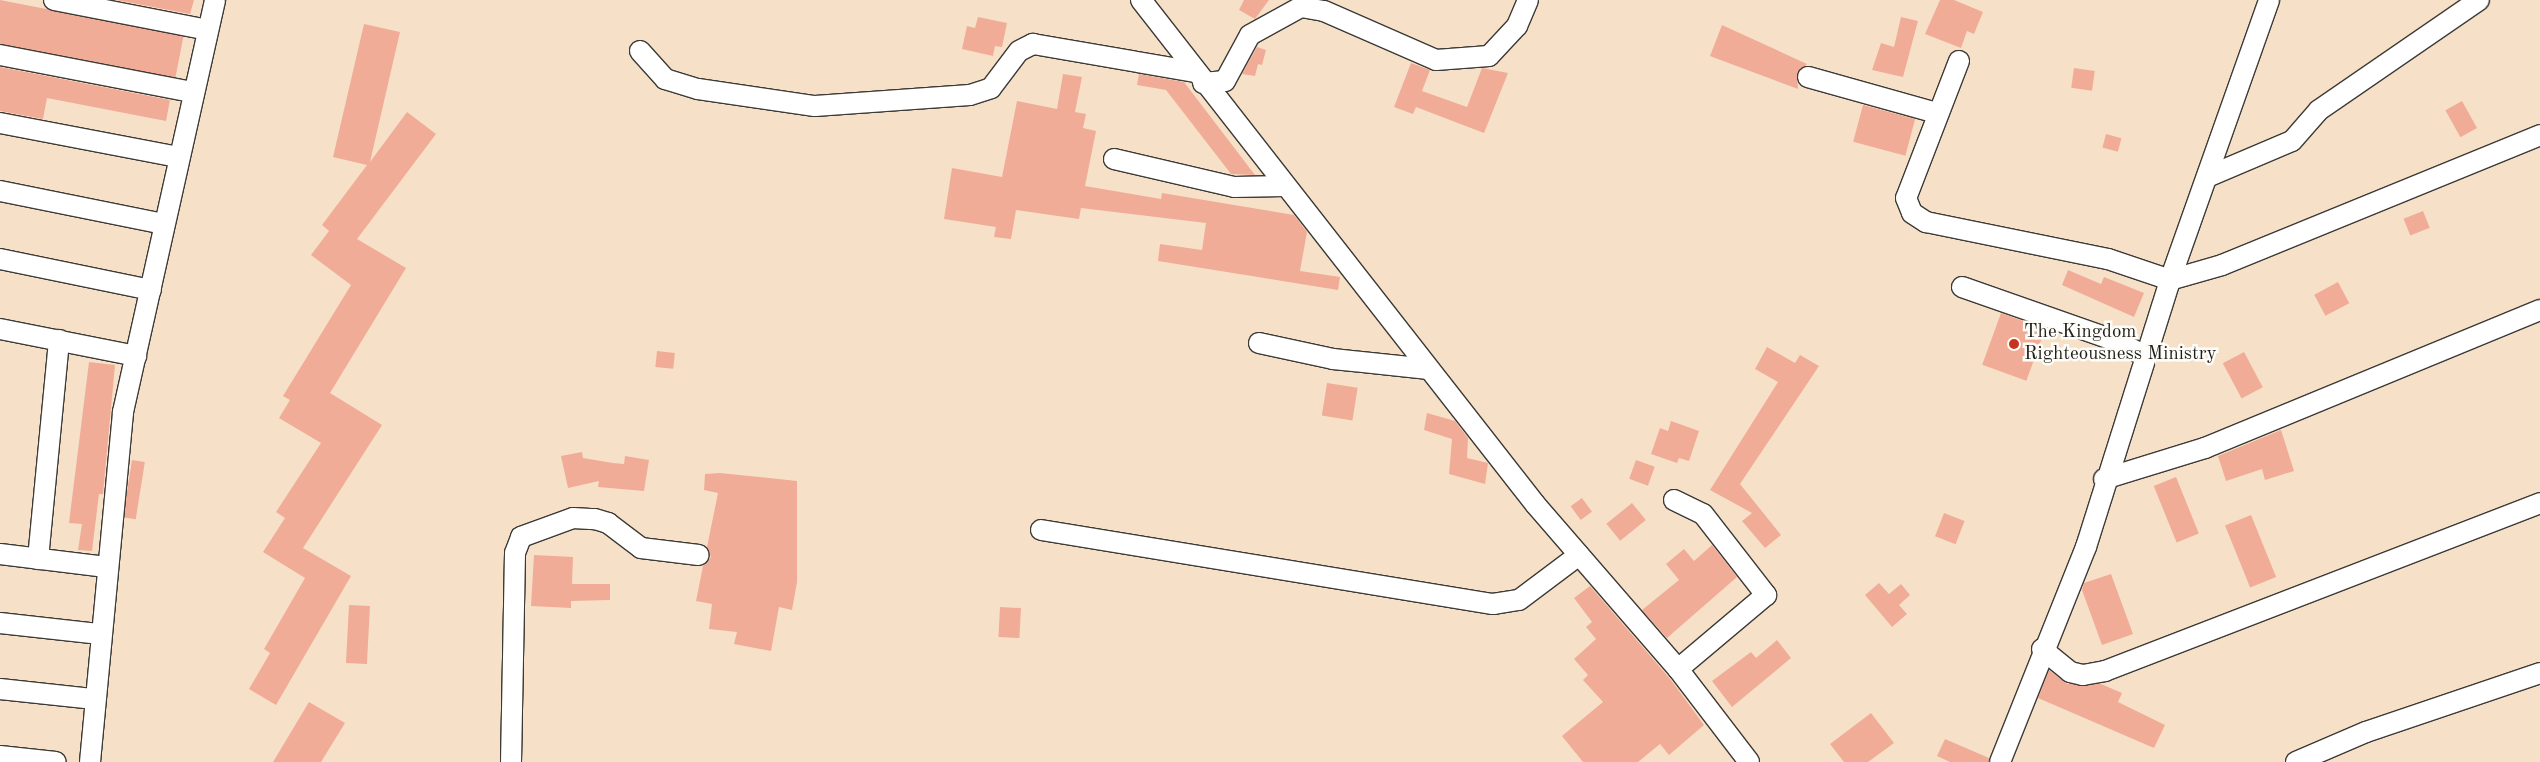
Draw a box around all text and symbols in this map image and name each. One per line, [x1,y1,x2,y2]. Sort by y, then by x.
place label: The Kingdom Righteousness Ministry [2024,322,2217,366]
marker: The Kingdom Righteousness Ministry [2008,338,2020,350]

